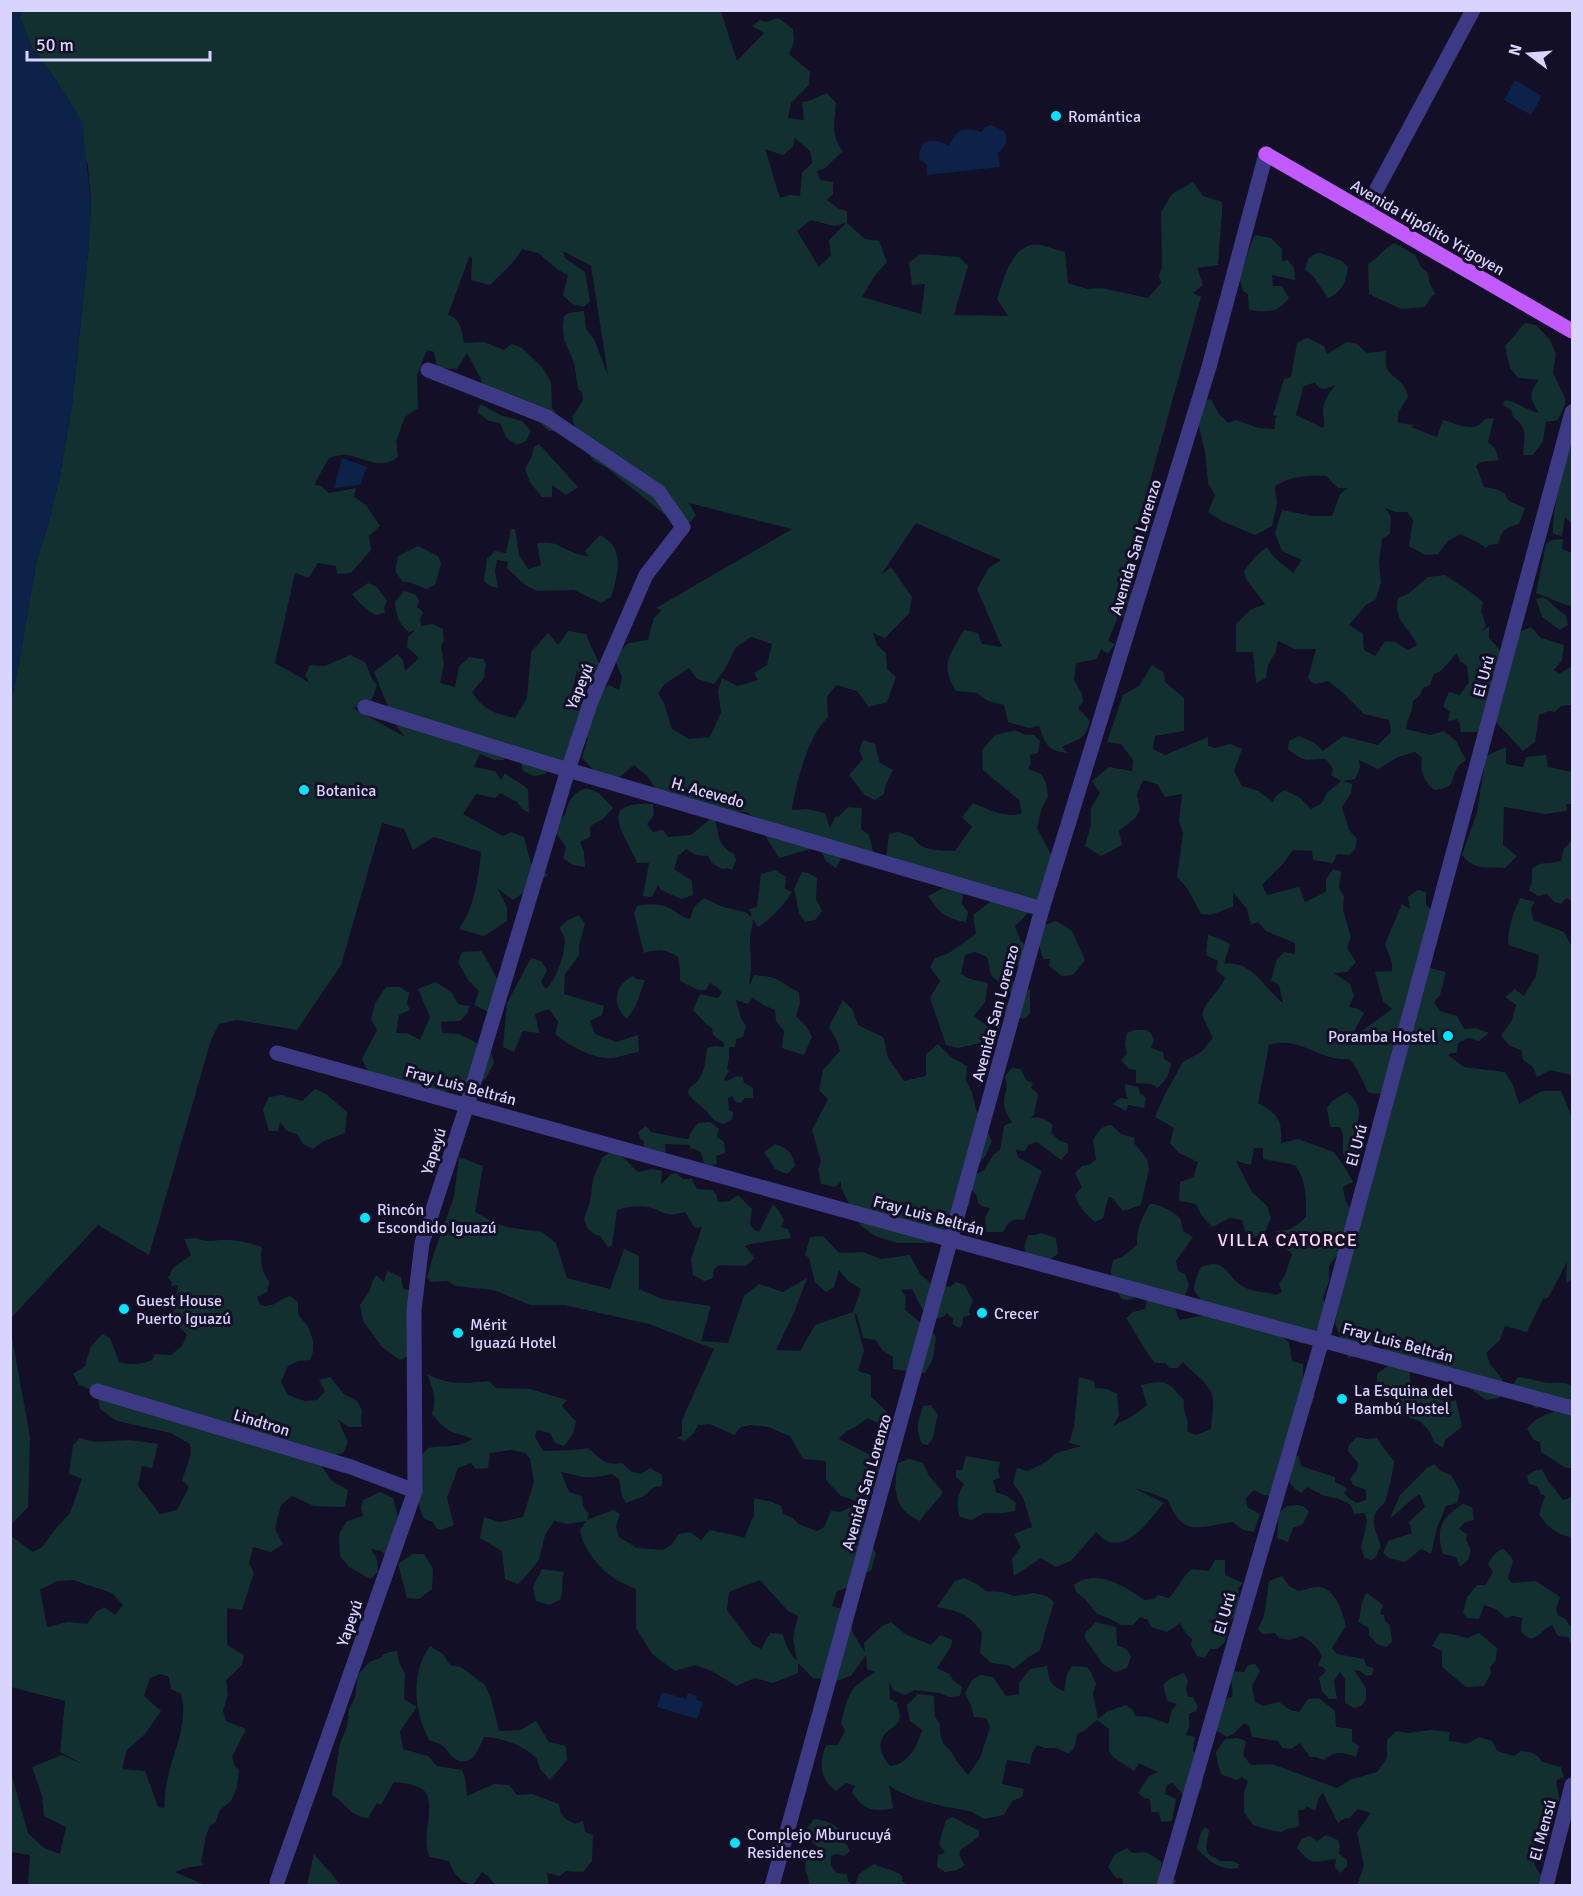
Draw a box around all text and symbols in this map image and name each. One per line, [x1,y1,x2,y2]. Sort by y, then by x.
scale bar [27,24,210,62]
north arrow [1499,24,1559,84]
text: 50 m [36,34,74,56]
text: N [1504,42,1527,58]
place label: Romántica [1068,107,1141,127]
marker: Romántica [1049,109,1063,123]
street label: Avenida Hipólito Yrigoyen [1347,176,1508,280]
street label: Avenida San Lorenzo [1106,477,1166,618]
street label: El Urú [1469,653,1499,699]
street label: Yapeyú [562,660,598,712]
street label: H. Acevedo [669,773,747,813]
place label: Botanica [316,781,376,801]
marker: Botanica [297,783,311,797]
street label: Avenida San Lorenzo [968,943,1024,1084]
place label: Poramba Hostel [1328,1027,1436,1047]
marker: Poramba Hostel [1441,1029,1455,1043]
street label: Fray Luis Beltrán [403,1061,519,1110]
street label: El Urú [1342,1122,1372,1168]
street label: Yapeyú [417,1125,451,1177]
street label: Fray Luis Beltrán [871,1191,987,1240]
place label: Rincón Escondido Iguazú [377,1200,497,1238]
marker: Rincón Escondido Iguazú [358,1211,372,1225]
district label: VILLA CATORCE [1217,1229,1359,1251]
place label: Guest House Puerto Iguazú [136,1291,231,1329]
marker: Guest House Puerto Iguazú [117,1302,131,1316]
place label: Crecer [994,1304,1039,1324]
marker: Crecer [975,1306,989,1320]
place label: Mérit Iguazú Hotel [470,1315,557,1353]
street label: Fray Luis Beltrán [1340,1318,1456,1367]
marker: Mérit Iguazú Hotel [451,1326,465,1340]
place label: La Esquina del Bambú Hostel [1354,1381,1453,1419]
marker: La Esquina del Bambú Hostel [1335,1392,1349,1406]
street label: Lindtron [231,1405,292,1441]
street label: Avenida San Lorenzo [838,1412,896,1553]
street label: El Urú [1209,1590,1240,1637]
street label: Yapeyú [333,1597,367,1649]
street label: El Mensú [1525,1797,1561,1863]
place label: Complejo Mburucuyá Residences [747,1825,891,1863]
marker: Complejo Mburucuyá Residences [728,1836,742,1850]

